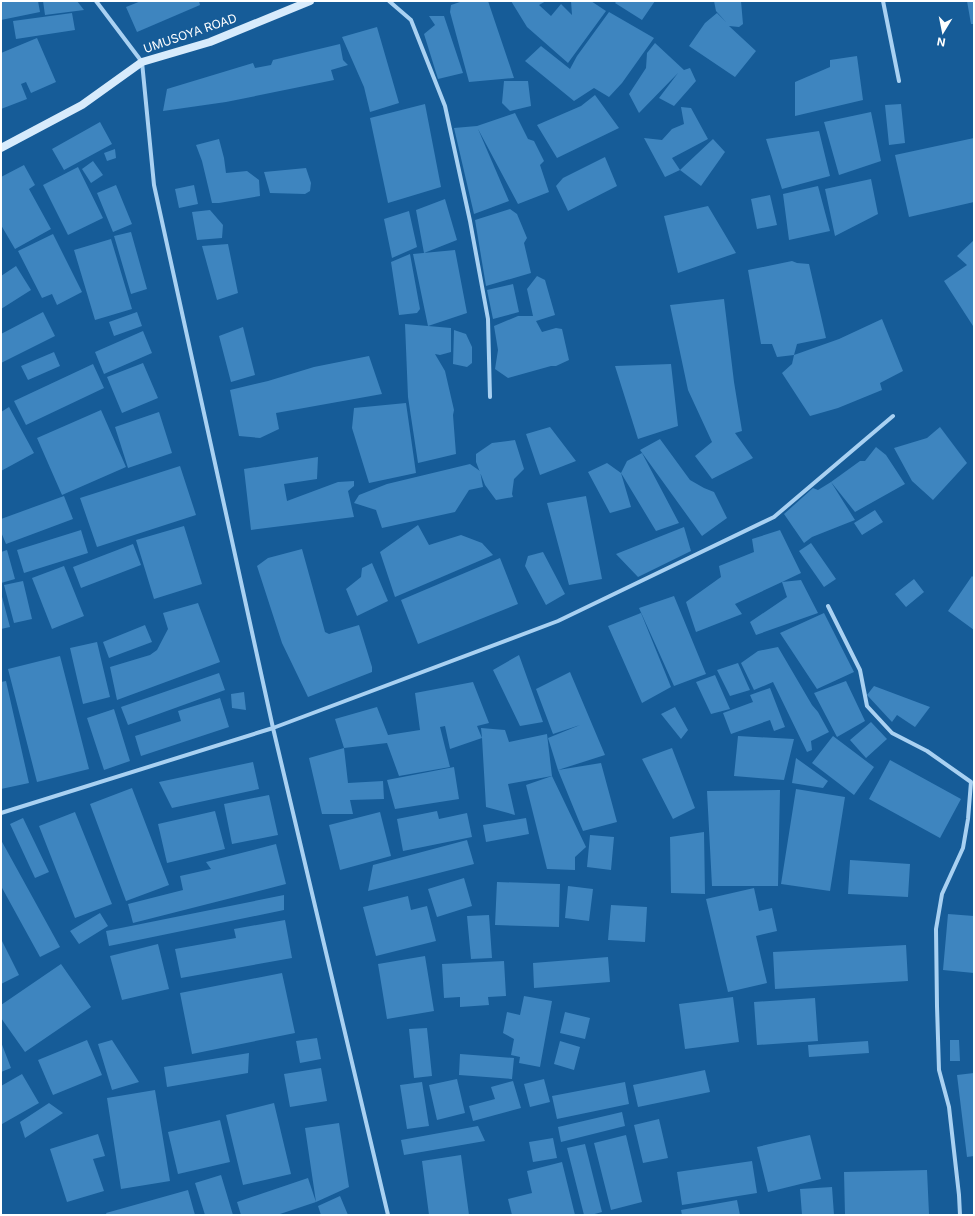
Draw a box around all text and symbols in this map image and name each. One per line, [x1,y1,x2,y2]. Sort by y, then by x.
street label: UMUSOYA ROAD [141,10,239,56]
north arrow [923,12,963,52]
text: N [936,34,947,49]

